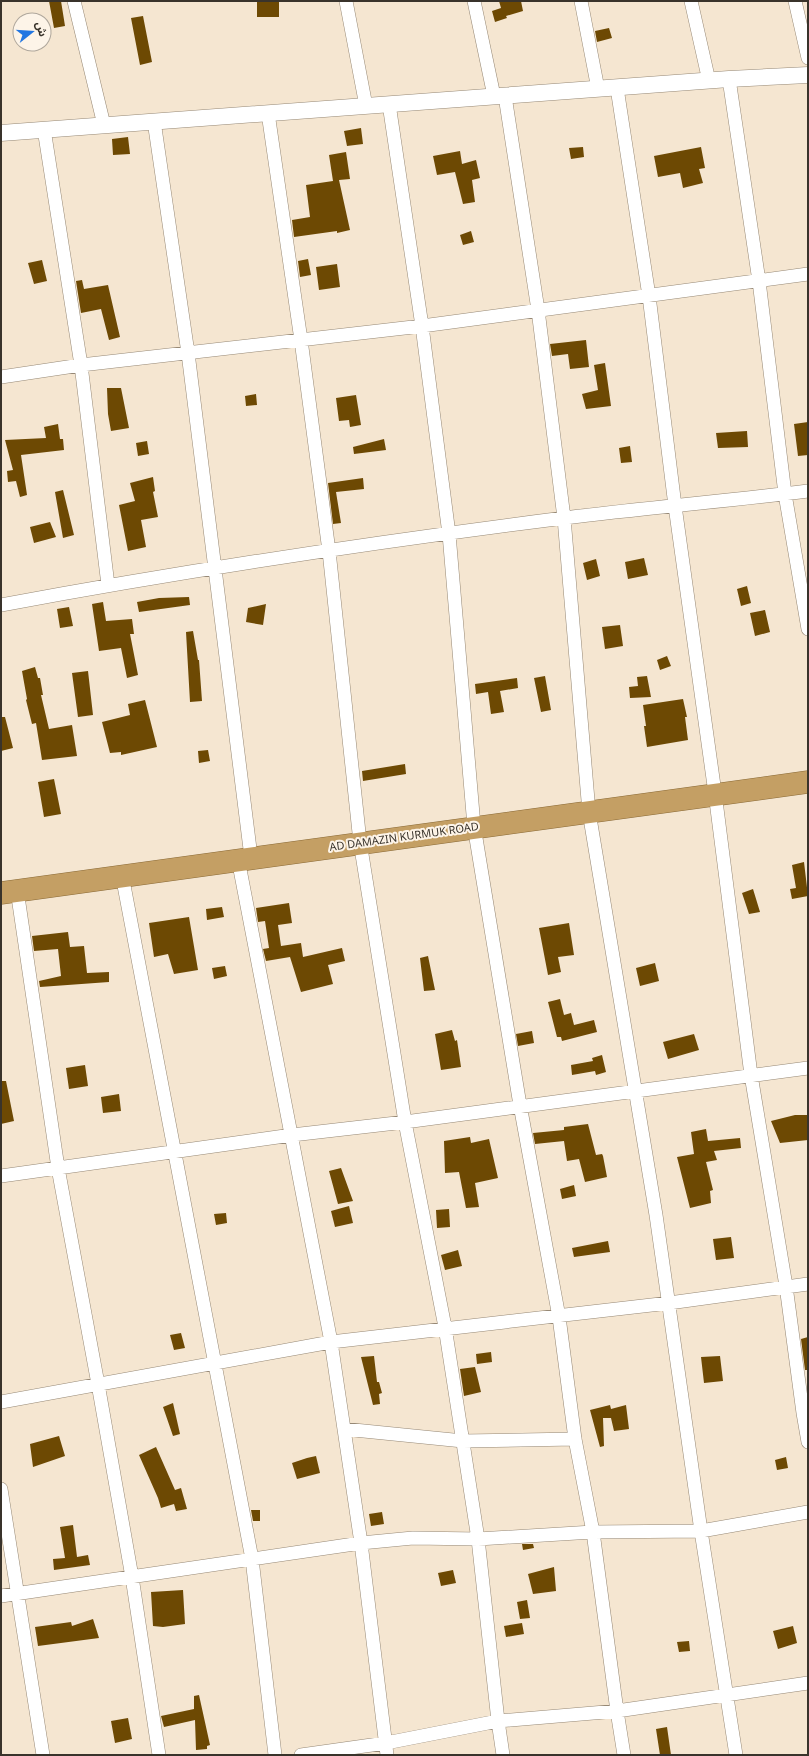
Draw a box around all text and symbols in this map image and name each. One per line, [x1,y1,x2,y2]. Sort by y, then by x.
north arrow [12,12,52,52]
text: ش [33,20,51,38]
street label: AD DAMAZIN KURMUK ROAD [328,818,480,854]

